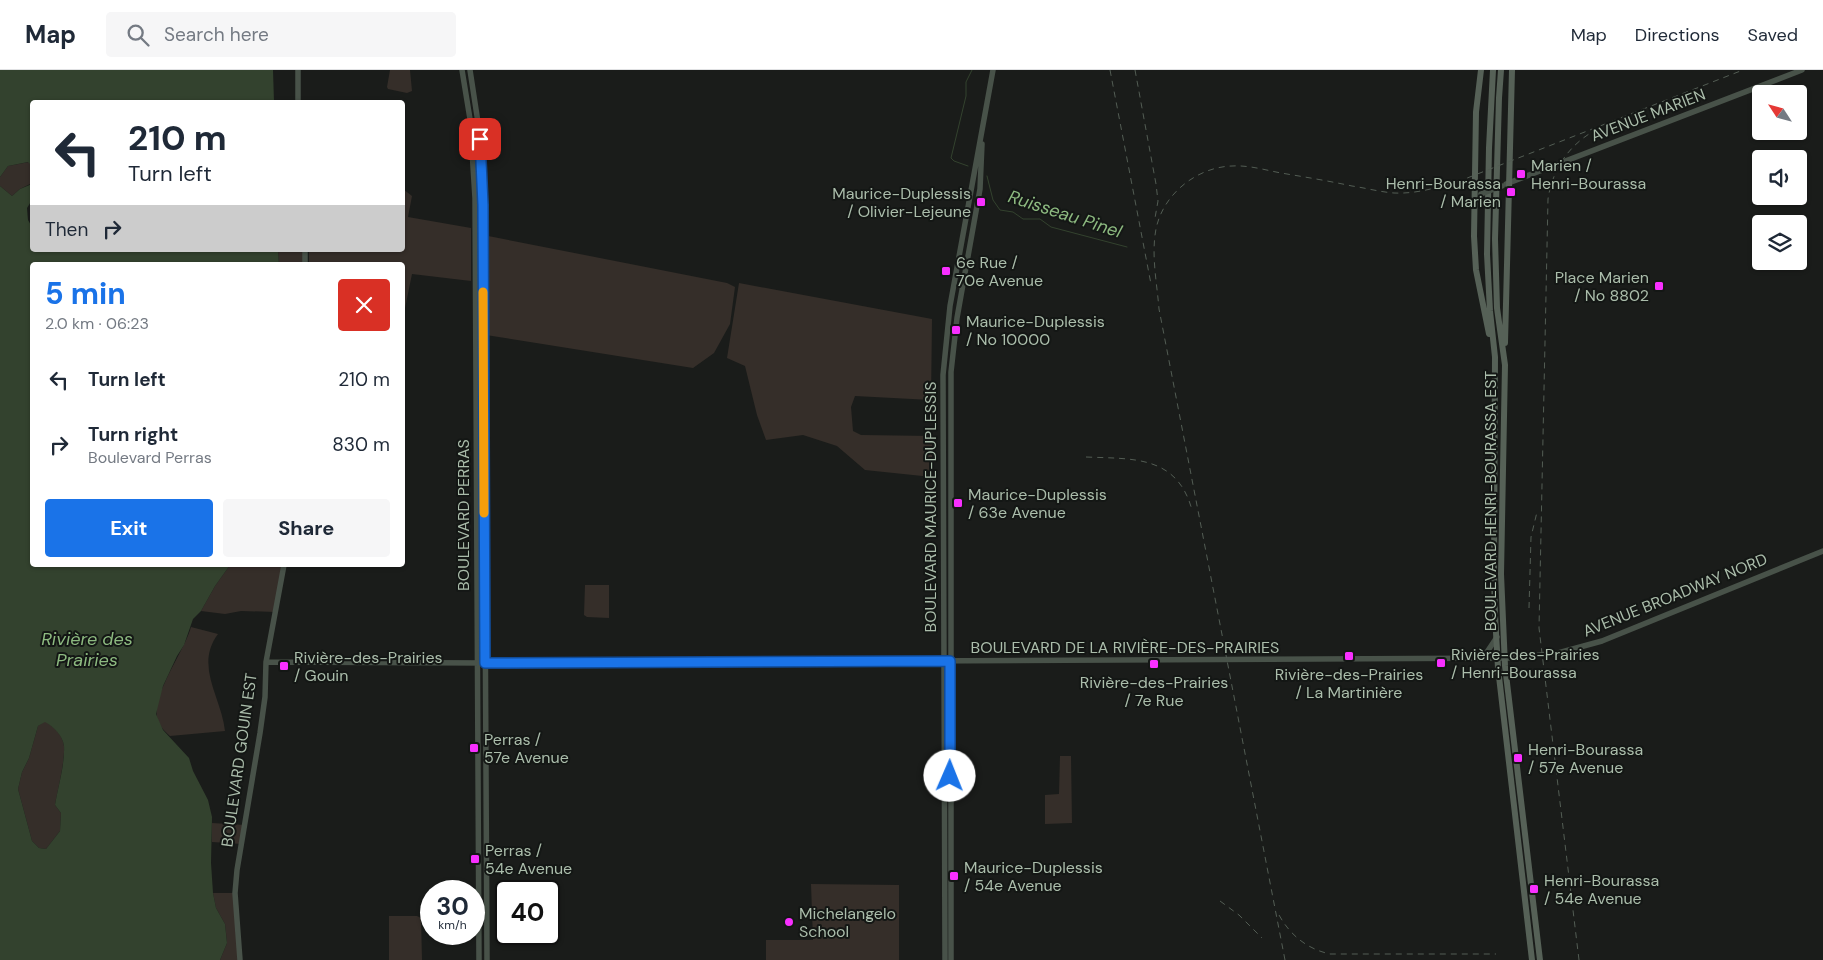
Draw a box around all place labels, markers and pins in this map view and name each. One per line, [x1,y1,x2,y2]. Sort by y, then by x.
pin [459,118,501,160]
place label: Marien / Henri-Bourassa [1531,155,1646,194]
marker: Marien / Henri-Bourassa [1515,168,1527,180]
place label: Henri-Bourassa / Marien [1386,173,1501,212]
place label: Maurice-Duplessis / Olivier-Lejeune [832,183,971,222]
marker: Henri-Bourassa / Marien [1505,186,1517,198]
marker: Maurice-Duplessis / Olivier-Lejeune [975,196,987,208]
place label: 6e Rue / 70e Avenue [956,252,1043,291]
marker: 6e Rue / 70e Avenue [940,265,952,277]
place label: Place Marien / No 8802 [1555,267,1649,306]
marker: Place Marien / No 8802 [1653,280,1665,292]
place label: Maurice-Duplessis / No 10000 [966,311,1105,350]
marker: Maurice-Duplessis / No 10000 [950,324,962,336]
place label: Maurice-Duplessis / 63e Avenue [968,484,1107,523]
marker: Maurice-Duplessis / 63e Avenue [952,497,964,509]
place label: Rivière-des-Prairies / Henri-Bourassa [1451,644,1600,683]
place label: Rivière-des-Prairies / Gouin [294,647,443,686]
marker: Rivière-des-Prairies / La Martinière [1343,650,1355,662]
marker: Rivière-des-Prairies / Henri-Bourassa [1435,657,1447,669]
marker: Rivière-des-Prairies / 7e Rue [1148,658,1160,670]
marker: Rivière-des-Prairies / Gouin [278,660,290,672]
place label: Rivière-des-Prairies / La Martinière [1275,664,1423,703]
place label: Rivière-des-Prairies / 7e Rue [1080,672,1228,711]
place label: Perras / 57e Avenue [484,729,569,768]
place label: Henri-Bourassa / 57e Avenue [1528,739,1643,778]
marker: Perras / 57e Avenue [468,742,480,754]
marker: Henri-Bourassa / 57e Avenue [1512,752,1524,764]
place label: Perras / 54e Avenue [485,840,572,879]
marker: Perras / 54e Avenue [469,853,481,865]
place label: Maurice-Duplessis / 54e Avenue [964,857,1103,896]
marker: Maurice-Duplessis / 54e Avenue [948,870,960,882]
place label: Henri-Bourassa / 54e Avenue [1544,870,1659,909]
marker: Henri-Bourassa / 54e Avenue [1528,883,1540,895]
place label: Michelangelo School [799,903,896,942]
marker: Michelangelo School [783,916,795,928]

